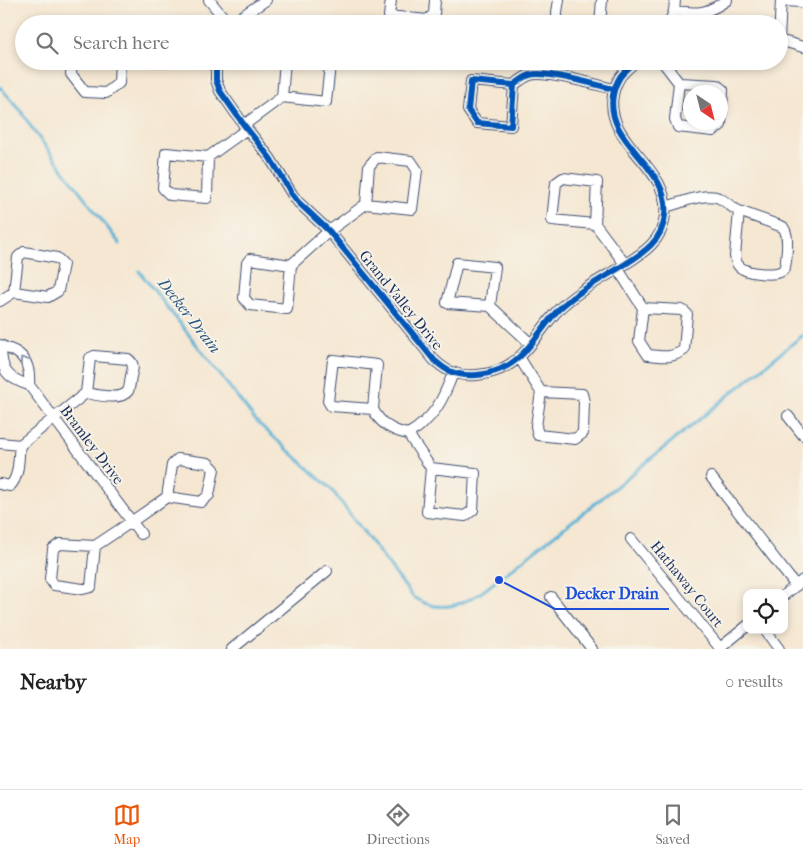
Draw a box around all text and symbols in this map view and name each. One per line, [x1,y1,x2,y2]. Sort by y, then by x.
search box [15,15,788,70]
icon: search [33,29,61,57]
text: Search here [73,32,169,54]
north arrow [683,85,728,130]
street label: Grand Valley Drive [355,247,447,354]
water label: Decker Drain [154,273,225,357]
one-way arrow [20,356,29,366]
street label: Bramley Drive [56,402,128,489]
street label: Hathaway Court [647,537,728,631]
callout: Decker Drain [555,578,669,609]
text: Decker Drain [565,584,660,603]
map controls [743,589,788,634]
button: locate [743,589,788,634]
text: Nearby [20,670,86,694]
text: 0 results [725,672,783,691]
tab: Map [113,801,141,848]
tab: Directions [367,801,430,848]
tab: Saved [655,801,690,848]

